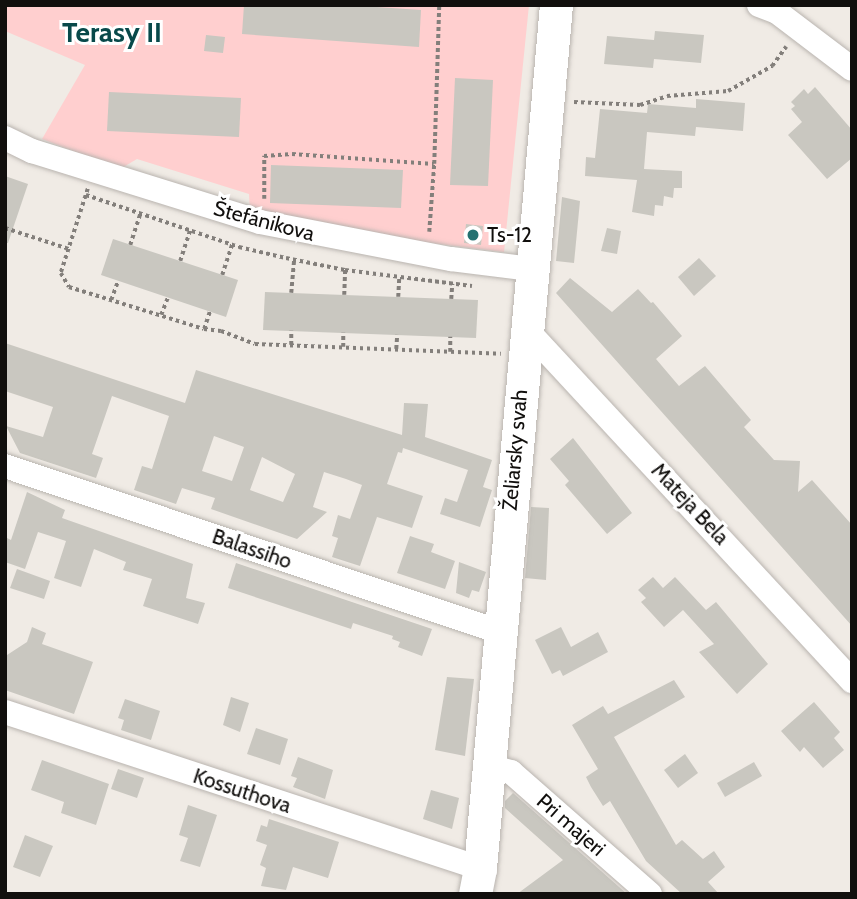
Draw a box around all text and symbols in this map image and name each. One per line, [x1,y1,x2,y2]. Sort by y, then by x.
district label: Terasy II [62,15,162,49]
street label: Štefánikova [211,195,317,247]
place label: Ts-12 [487,222,532,248]
marker: Ts-12 [465,227,481,243]
street label: Želiarsky svah [497,388,533,512]
street label: Mateja Bela [646,458,734,550]
street label: Balassiho [209,524,295,574]
street label: Kossuthova [190,763,294,819]
street label: Pri majeri [532,788,610,862]

